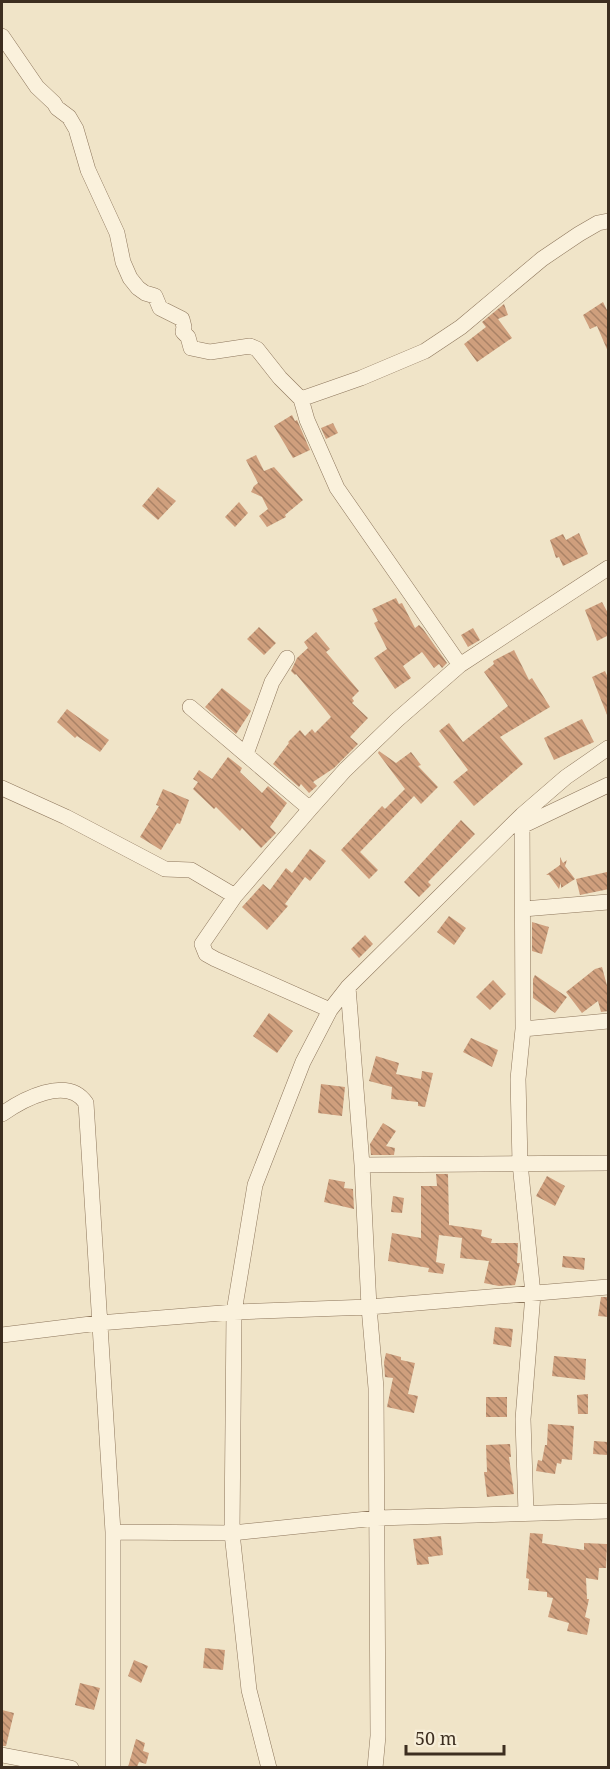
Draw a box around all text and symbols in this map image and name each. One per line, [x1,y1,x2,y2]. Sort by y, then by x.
scale bar [406,1718,504,1756]
text: 50 m [415,1726,457,1750]

